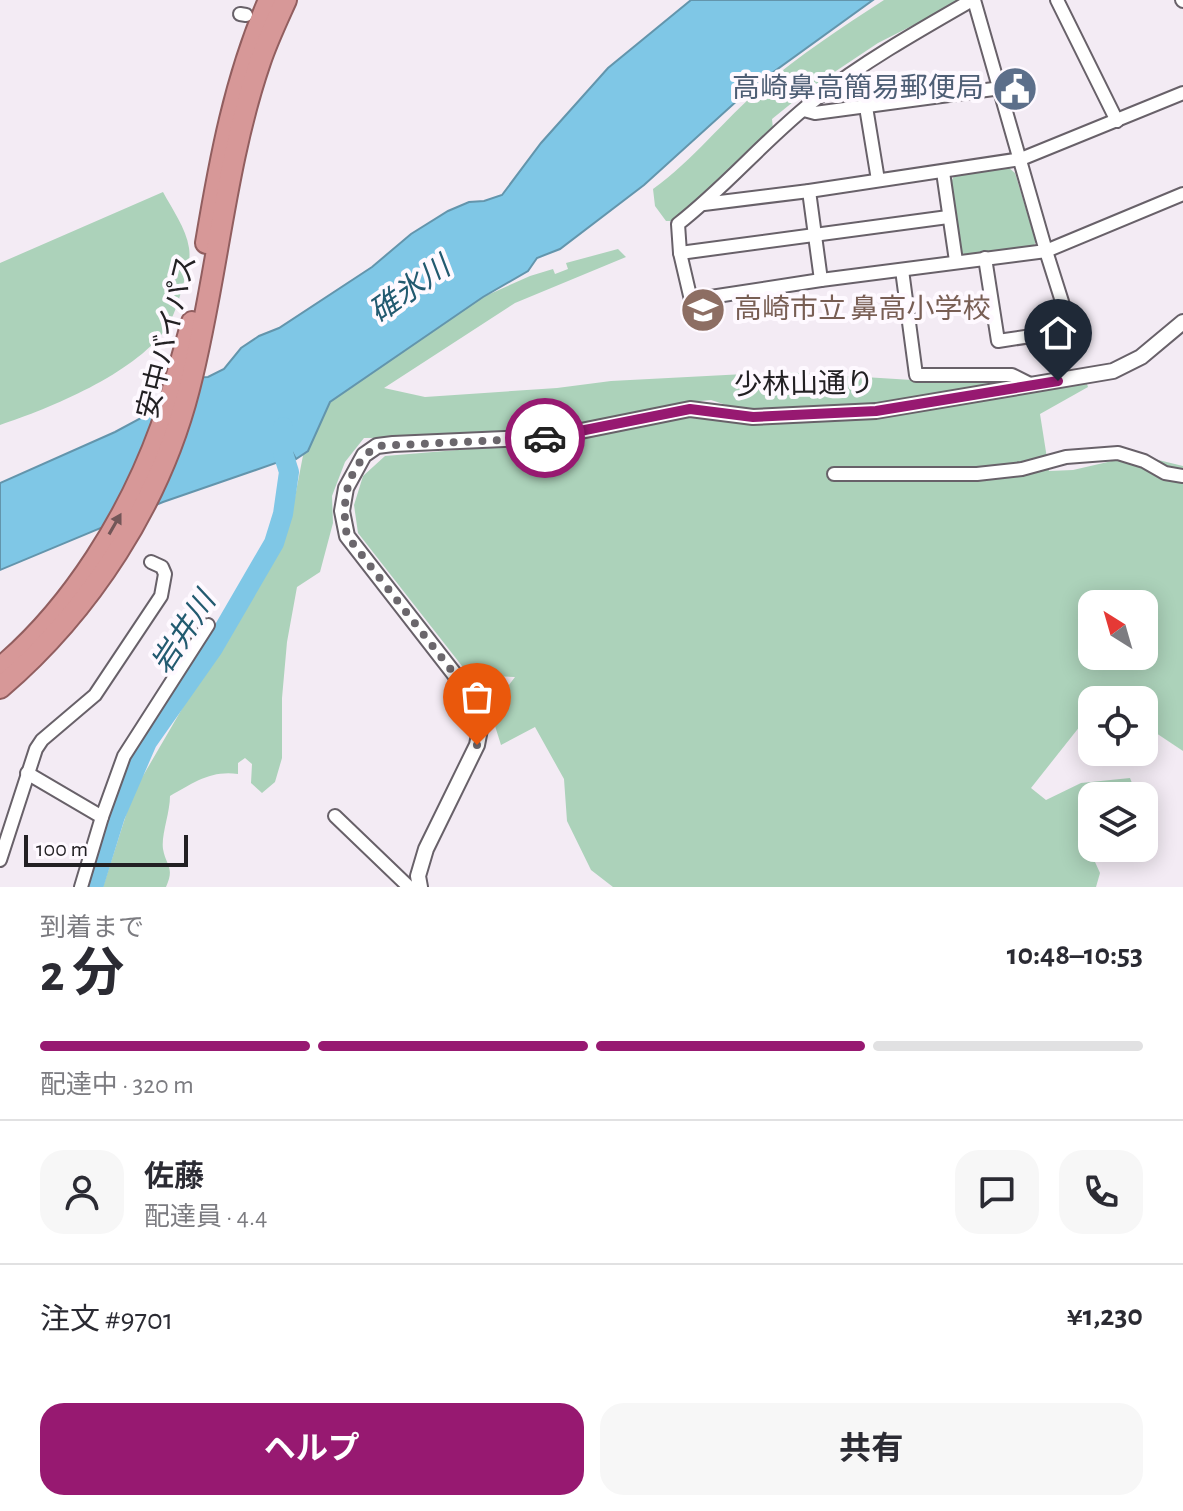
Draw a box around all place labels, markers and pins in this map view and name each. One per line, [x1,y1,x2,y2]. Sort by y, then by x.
public building icon: 高崎鼻高簡易郵便局 [991,65,1039,113]
place label: 高崎鼻高簡易郵便局 [732,73,984,103]
school or university icon: 高崎市立 鼻高小学校 [679,286,727,334]
place label: 高崎市立 鼻高小学校 [734,294,991,324]
pin [1024,299,1092,381]
pin [443,663,511,745]

